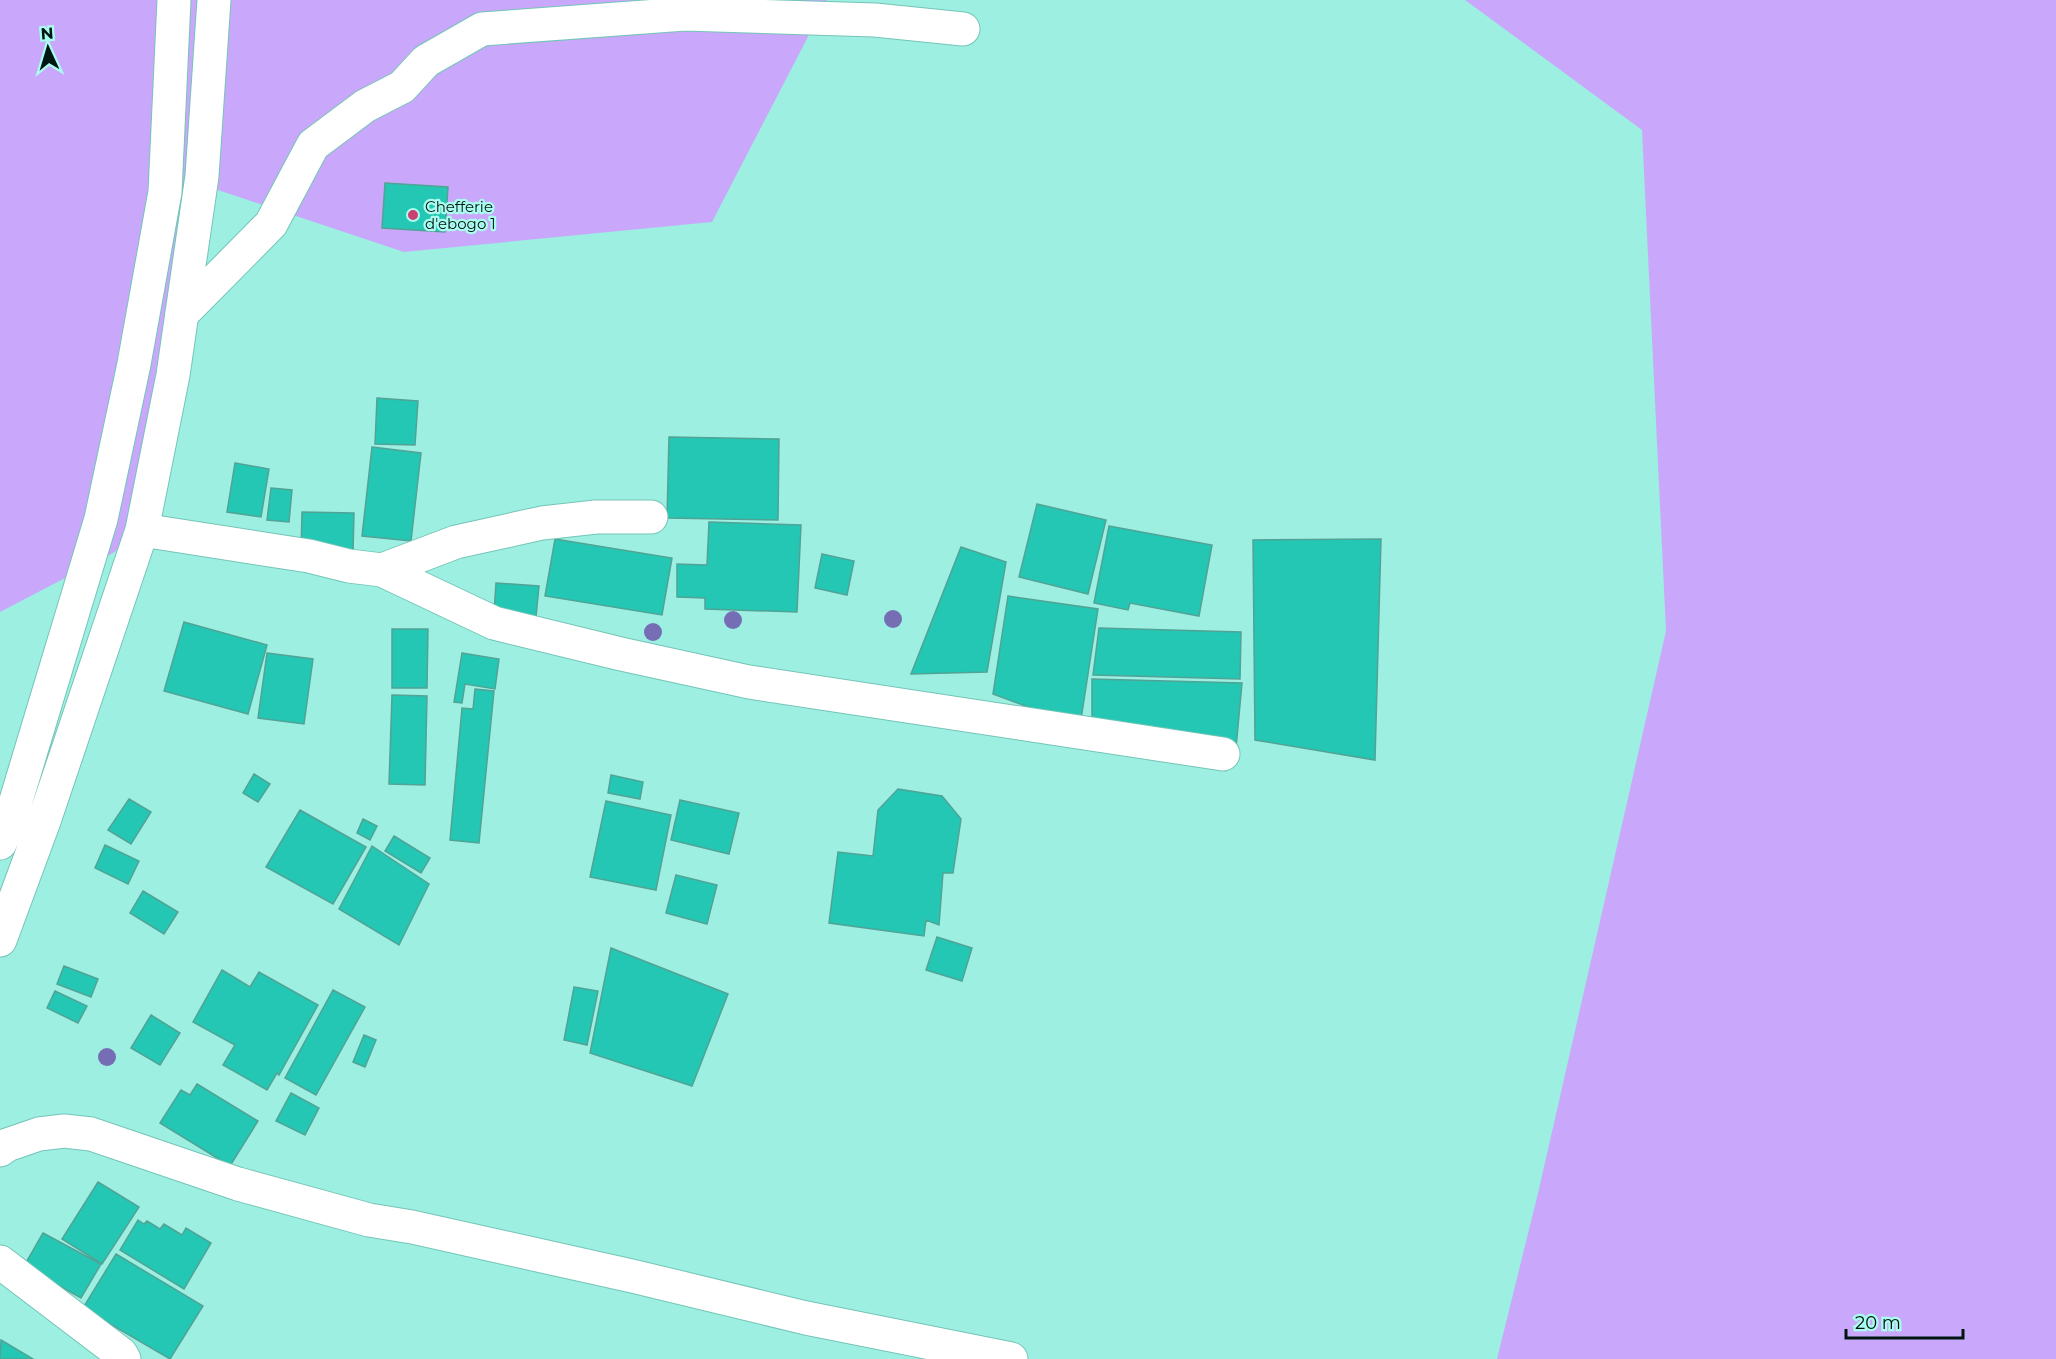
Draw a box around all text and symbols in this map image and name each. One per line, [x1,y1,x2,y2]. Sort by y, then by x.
north arrow [18,18,78,78]
text: N [40,24,54,43]
place label: Chefferie d'ebogo 1 [425,197,496,233]
marker: Chefferie d'ebogo 1 [406,208,420,222]
scale bar [1846,1302,1963,1340]
text: 20 m [1855,1312,1901,1334]

